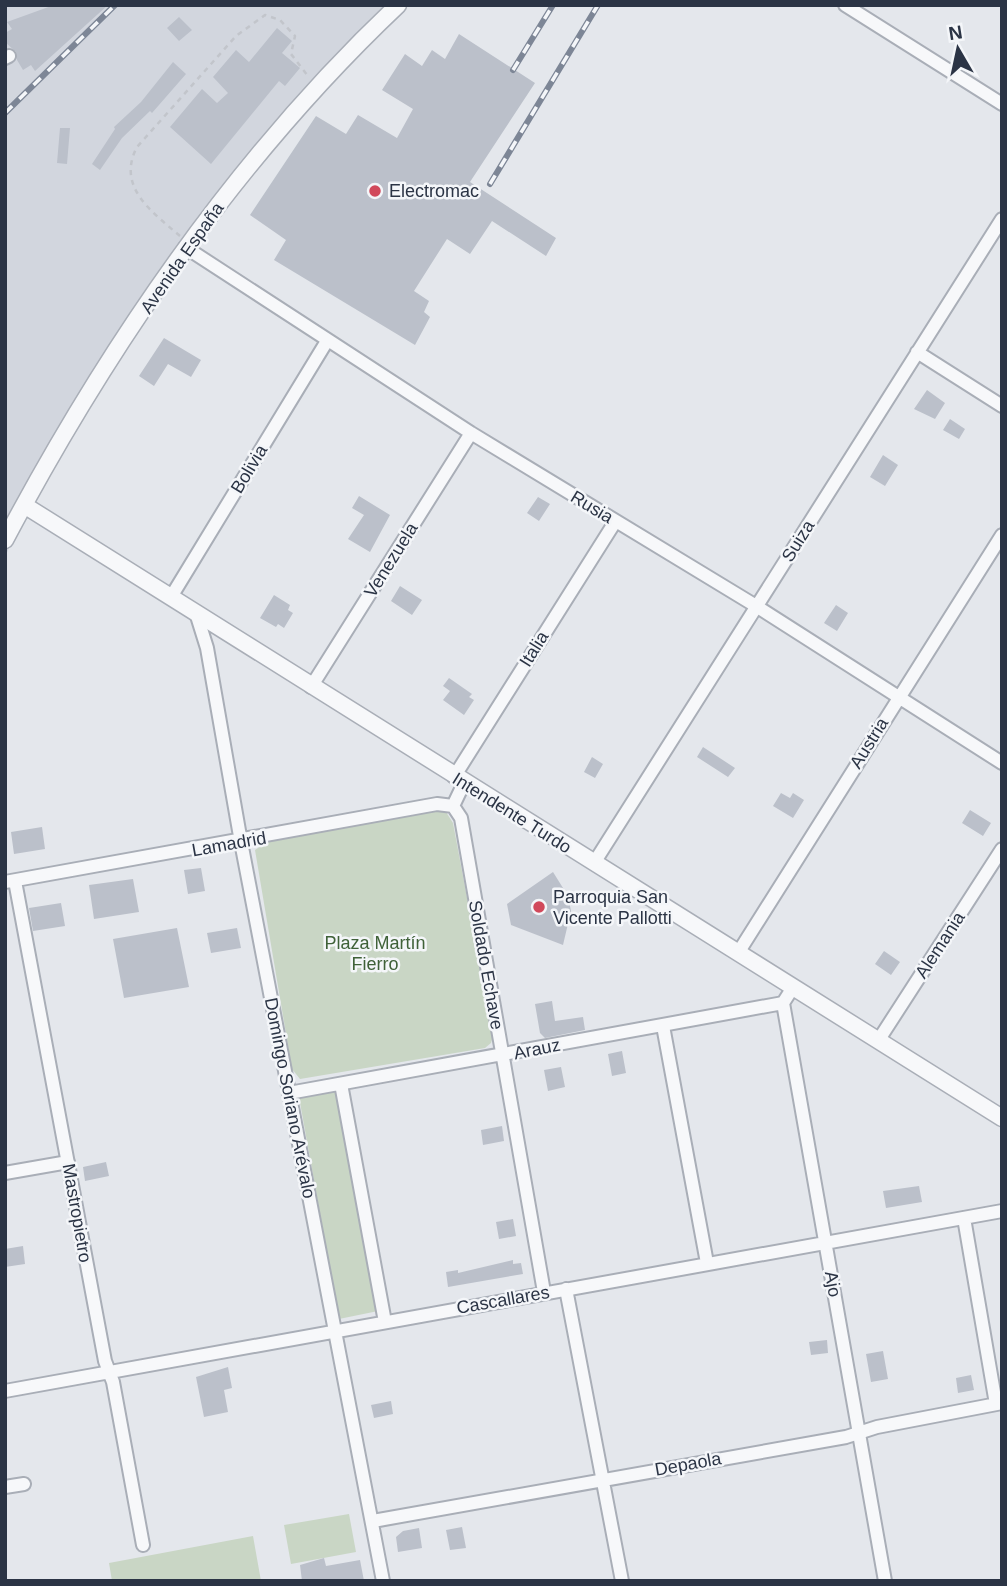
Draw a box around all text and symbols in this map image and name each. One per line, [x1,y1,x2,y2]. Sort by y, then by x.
north arrow [923,14,993,84]
text: N [947,21,964,44]
place label: Electromac [389,181,479,201]
marker: Electromac [367,183,383,199]
street label: Avenida España [136,198,228,317]
street label: Bolivia [227,440,272,497]
street label: Rusia [567,487,618,528]
street label: Suiza [778,516,819,565]
street label: Venezuela [360,518,422,601]
street label: Italia [515,627,553,670]
street label: Austria [846,713,893,772]
street label: Intendente Turdo [449,768,575,858]
street label: Lamadrid [190,828,268,860]
place label: Parroquia San Vicente Pallotti [553,887,672,928]
street label: Soldado Echave [465,899,507,1031]
marker: Parroquia San Vicente Pallotti [531,899,547,915]
street label: Alemania [911,907,969,982]
park label: Plaza Martín Fierro [324,933,426,974]
street label: Domingo Soriano Arévalo [261,996,319,1200]
street label: Arauz [512,1035,562,1063]
street label: Mastropietro [58,1162,96,1264]
street label: Ajo [821,1269,845,1299]
street label: Cascallares [455,1282,551,1318]
street label: Depaola [653,1448,724,1480]

